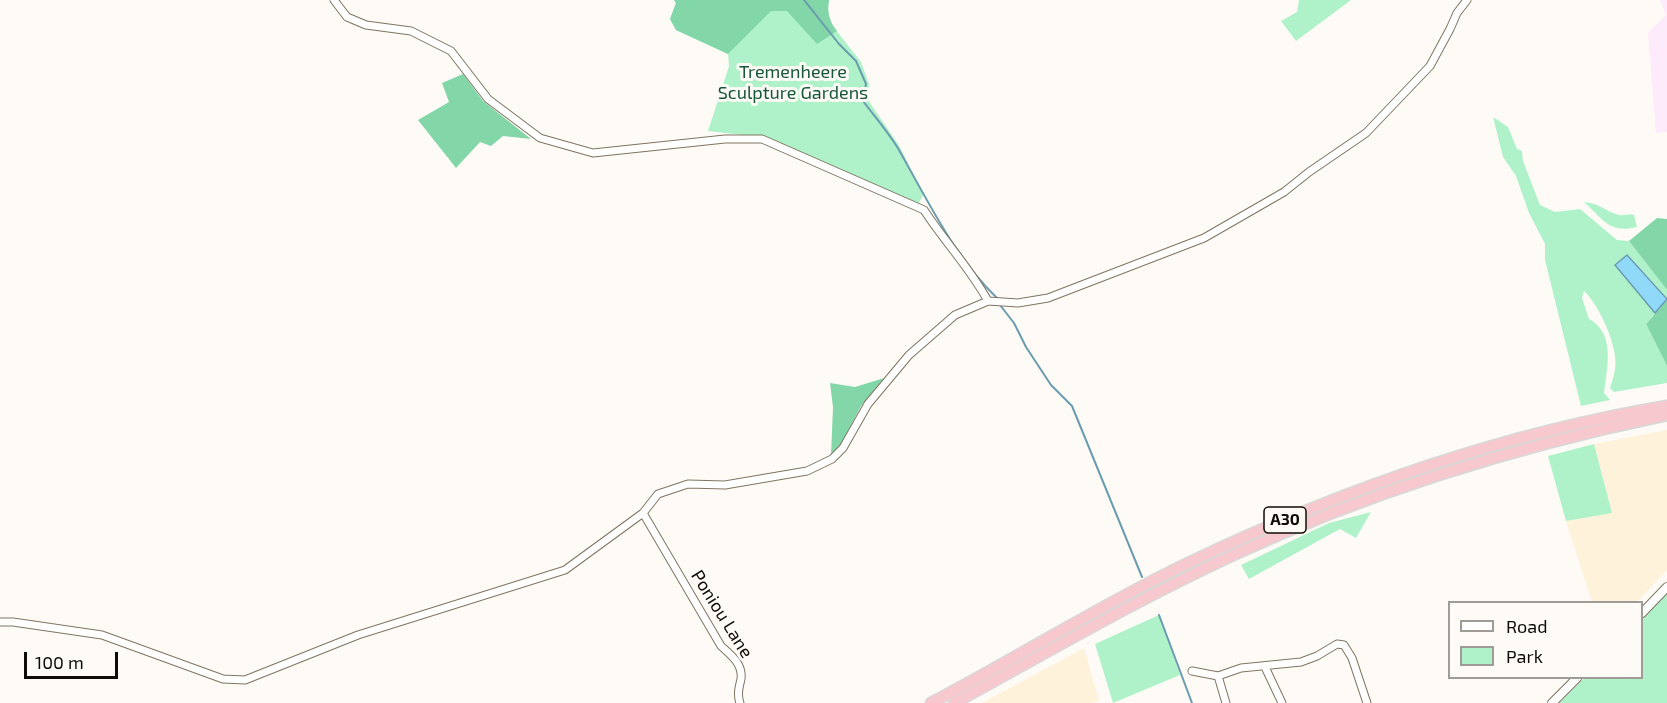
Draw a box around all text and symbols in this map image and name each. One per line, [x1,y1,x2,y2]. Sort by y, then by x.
park label: Tremenheere Sculpture Gardens [718,61,868,104]
road number: A30 [1264,507,1306,533]
street label: Poniou Lane [687,566,757,662]
legend [1448,601,1643,679]
text: Road [1506,615,1547,637]
scale bar [27,640,122,678]
text: Park [1506,645,1543,667]
text: 100 m [35,651,84,673]

